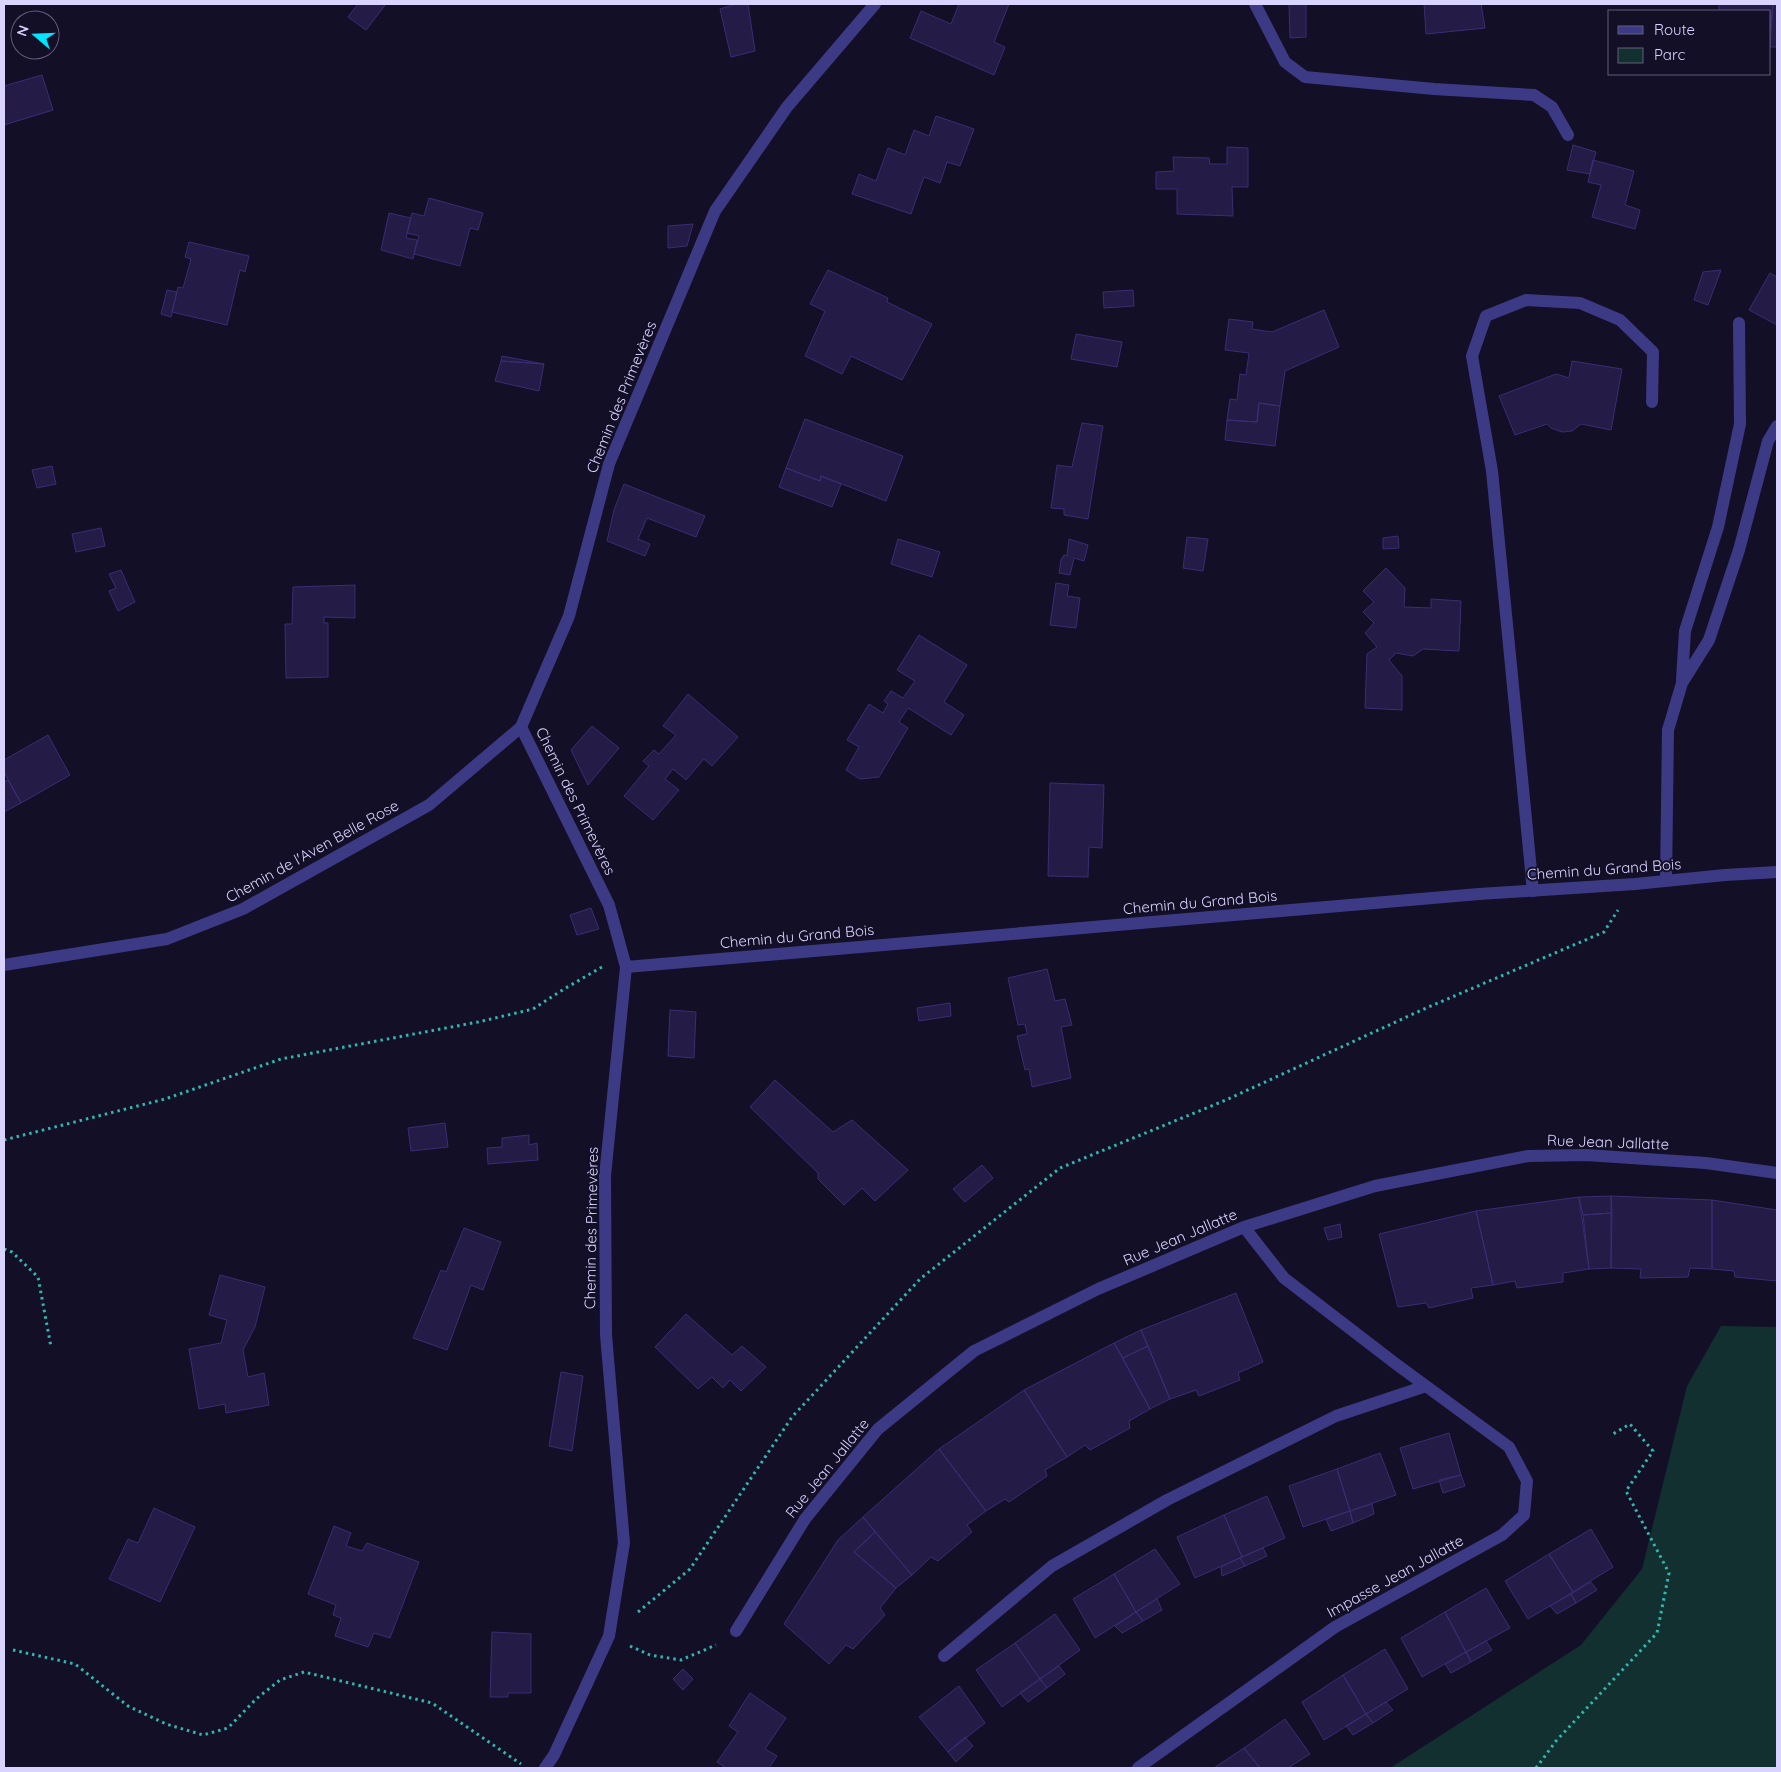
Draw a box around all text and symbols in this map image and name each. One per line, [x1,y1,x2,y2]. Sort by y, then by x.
north arrow [10,10,60,60]
legend [1608,10,1771,75]
text: Route [1654,20,1695,39]
text: N [13,23,33,39]
text: Parc [1654,45,1685,64]
street label: Chemin des Primevères [582,318,660,476]
street label: Chemin des Primevères [532,724,620,878]
street label: Chemin de l'Aven Belle Rose [222,795,402,907]
street label: Chemin du Grand Bois [1526,854,1682,884]
street label: Chemin du Grand Bois [1122,886,1278,918]
street label: Chemin du Grand Bois [719,920,875,952]
street label: Rue Jean Jallatte [1547,1130,1669,1154]
street label: Chemin des Primevères [580,1147,602,1309]
street label: Rue Jean Jallatte [1120,1204,1240,1270]
street label: Rue Jean Jallatte [781,1415,873,1521]
street label: Impasse Jean Jallatte [1323,1530,1467,1622]

